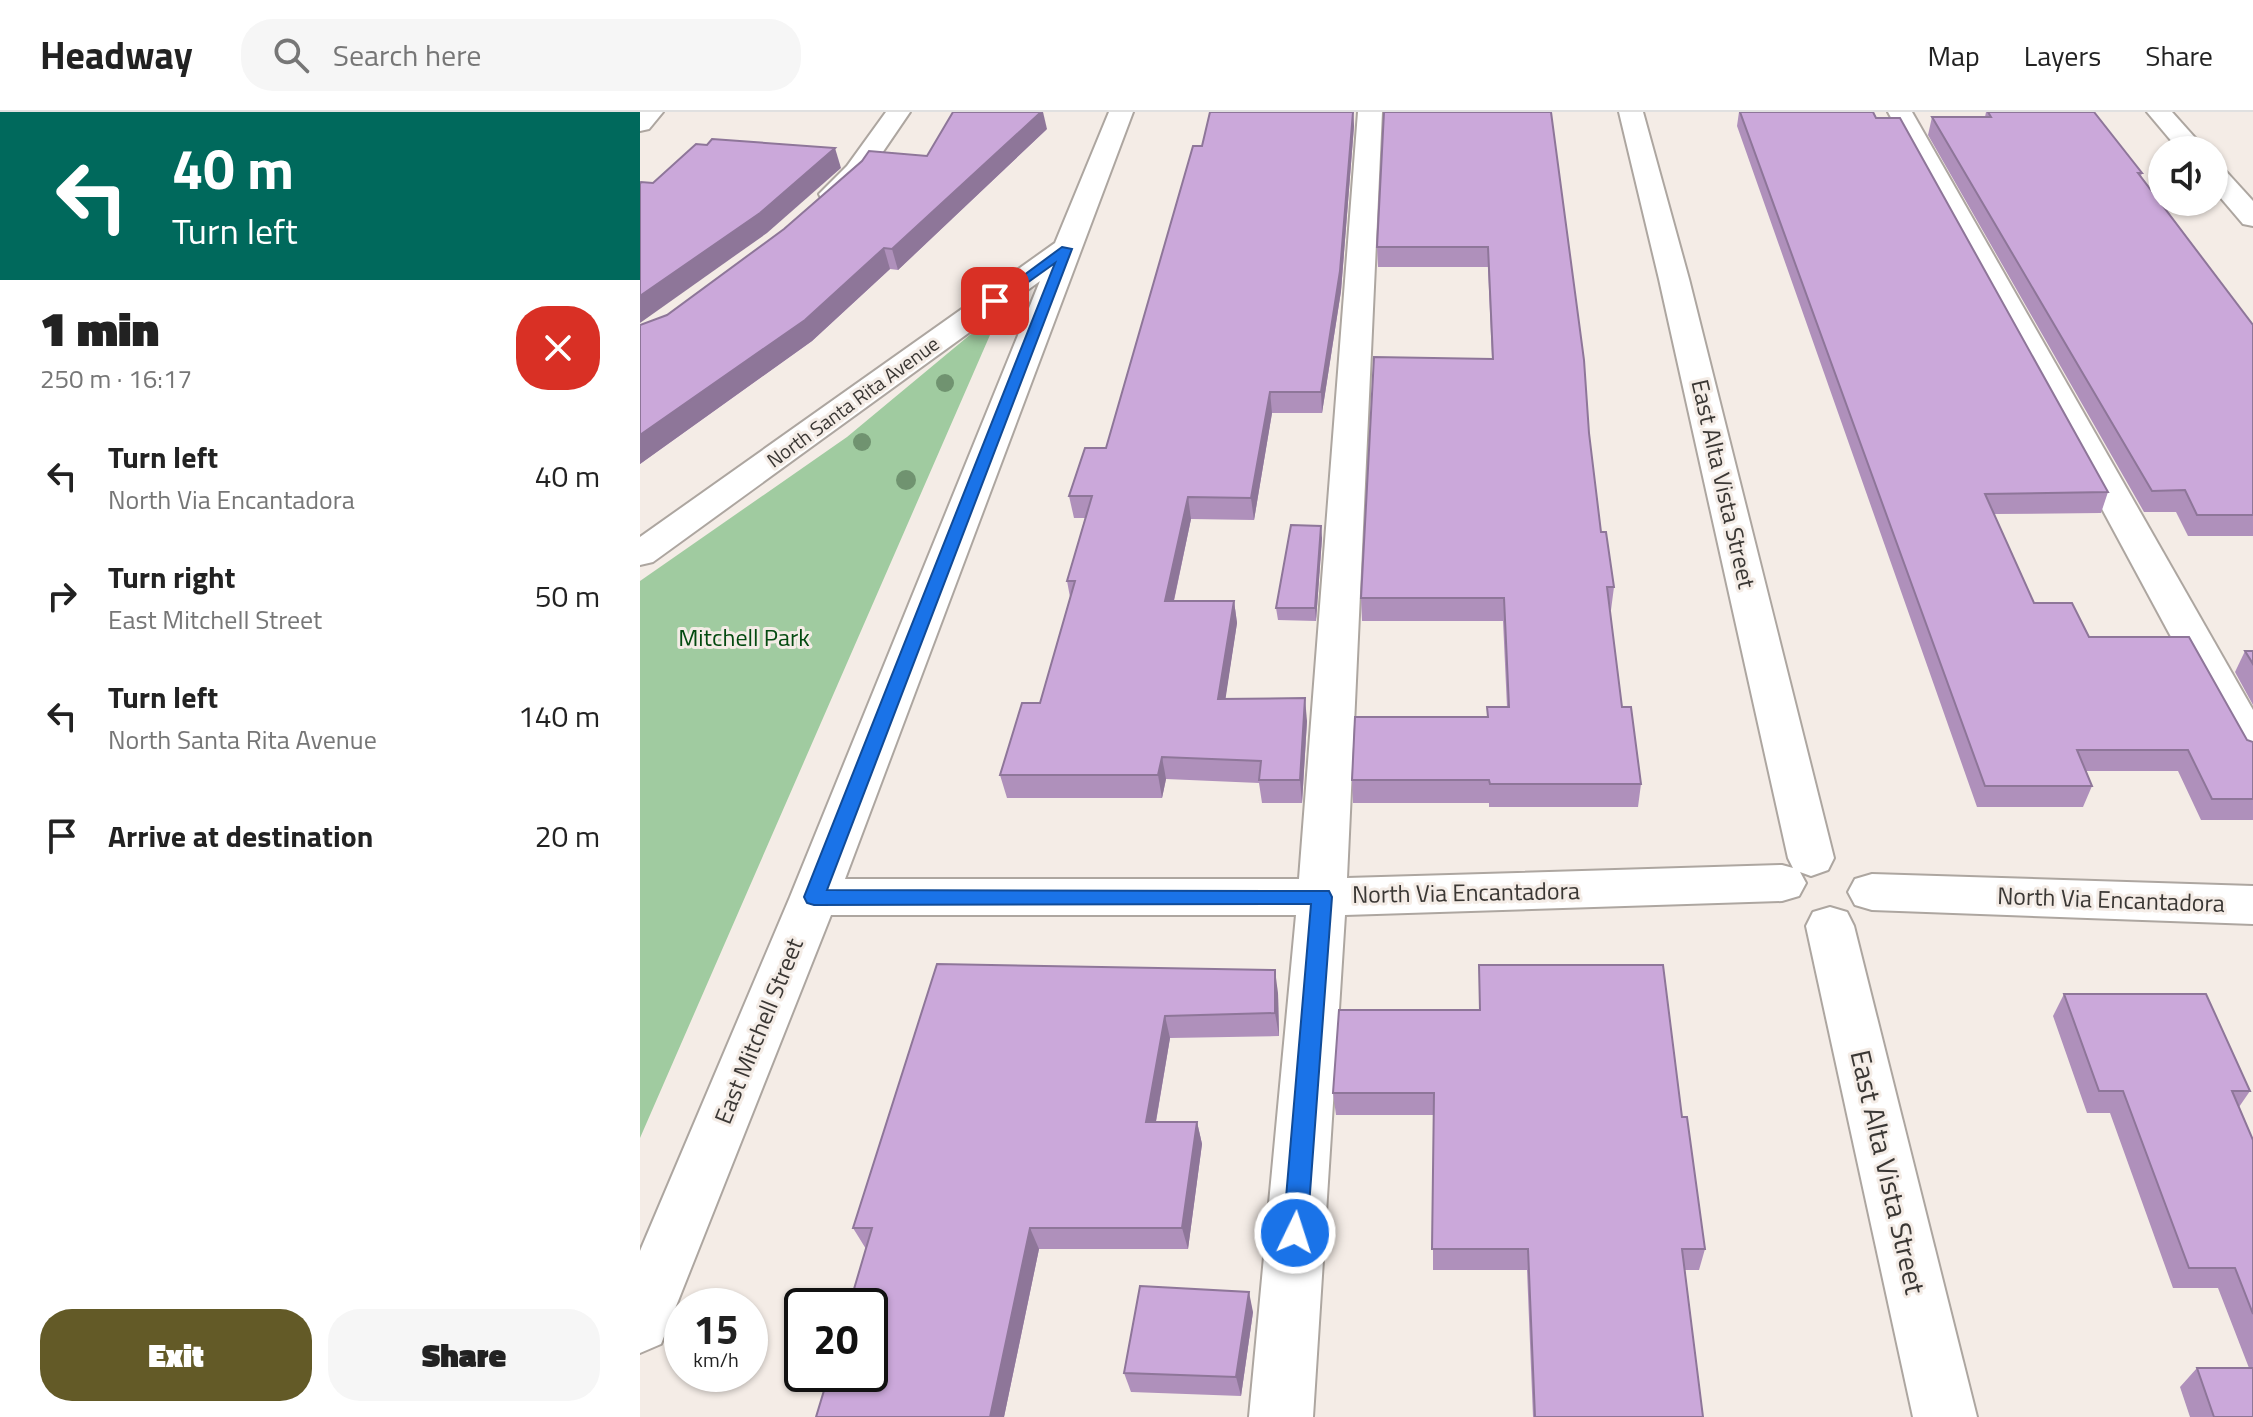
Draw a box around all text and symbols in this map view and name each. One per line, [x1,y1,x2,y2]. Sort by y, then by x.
search box [241,19,801,91]
text: Headway [40,26,193,84]
text: Search here [333,32,481,78]
icon: search [269,33,313,77]
text: Map [1927,34,1980,77]
text: Layers [2024,34,2101,77]
text: Share [2145,34,2213,77]
text: 40 m [172,126,294,211]
map controls [2148,136,2228,216]
button: sound [2148,136,2228,216]
icon: left [40,144,144,248]
text: Turn left [172,203,298,258]
pin [961,267,1029,335]
icon: arrive [973,279,1017,323]
text: 1 min [40,292,159,365]
button: close [516,306,600,390]
street label: North Santa Rita Avenue [760,328,945,475]
text: 250 m · 16:17 [40,359,192,398]
street label: East Alta Vista Street [1682,376,1766,592]
text: Turn left [108,434,218,480]
text: 40 m [535,453,600,499]
icon: left [40,454,84,498]
text: North Via Encantadora [108,480,355,519]
text: Turn right [108,554,236,600]
text: 50 m [535,573,600,619]
icon: right [40,574,84,618]
text: East Mitchell Street [108,600,322,639]
park label: Mitchell Park [678,619,810,655]
text: Turn left [108,674,218,720]
text: 140 m [518,693,600,739]
icon: left [40,694,84,738]
text: North Santa Rita Avenue [108,720,377,759]
text: Arrive at destination [108,813,373,859]
text: 20 m [535,813,600,859]
icon: arrive [40,814,84,858]
street label: North Via Encantadora [1352,872,1580,912]
street label: North Via Encantadora [1997,877,2225,921]
street label: East Mitchell Street [704,932,812,1129]
street label: East Alta Vista Street [1839,1046,1938,1298]
position arrow [1253,1191,1337,1275]
speed limit sign: 20 [784,1288,888,1392]
text: 15 [694,1299,738,1360]
button: Exit [40,1309,312,1401]
button: Share [328,1309,600,1401]
text: km/h [693,1344,739,1375]

